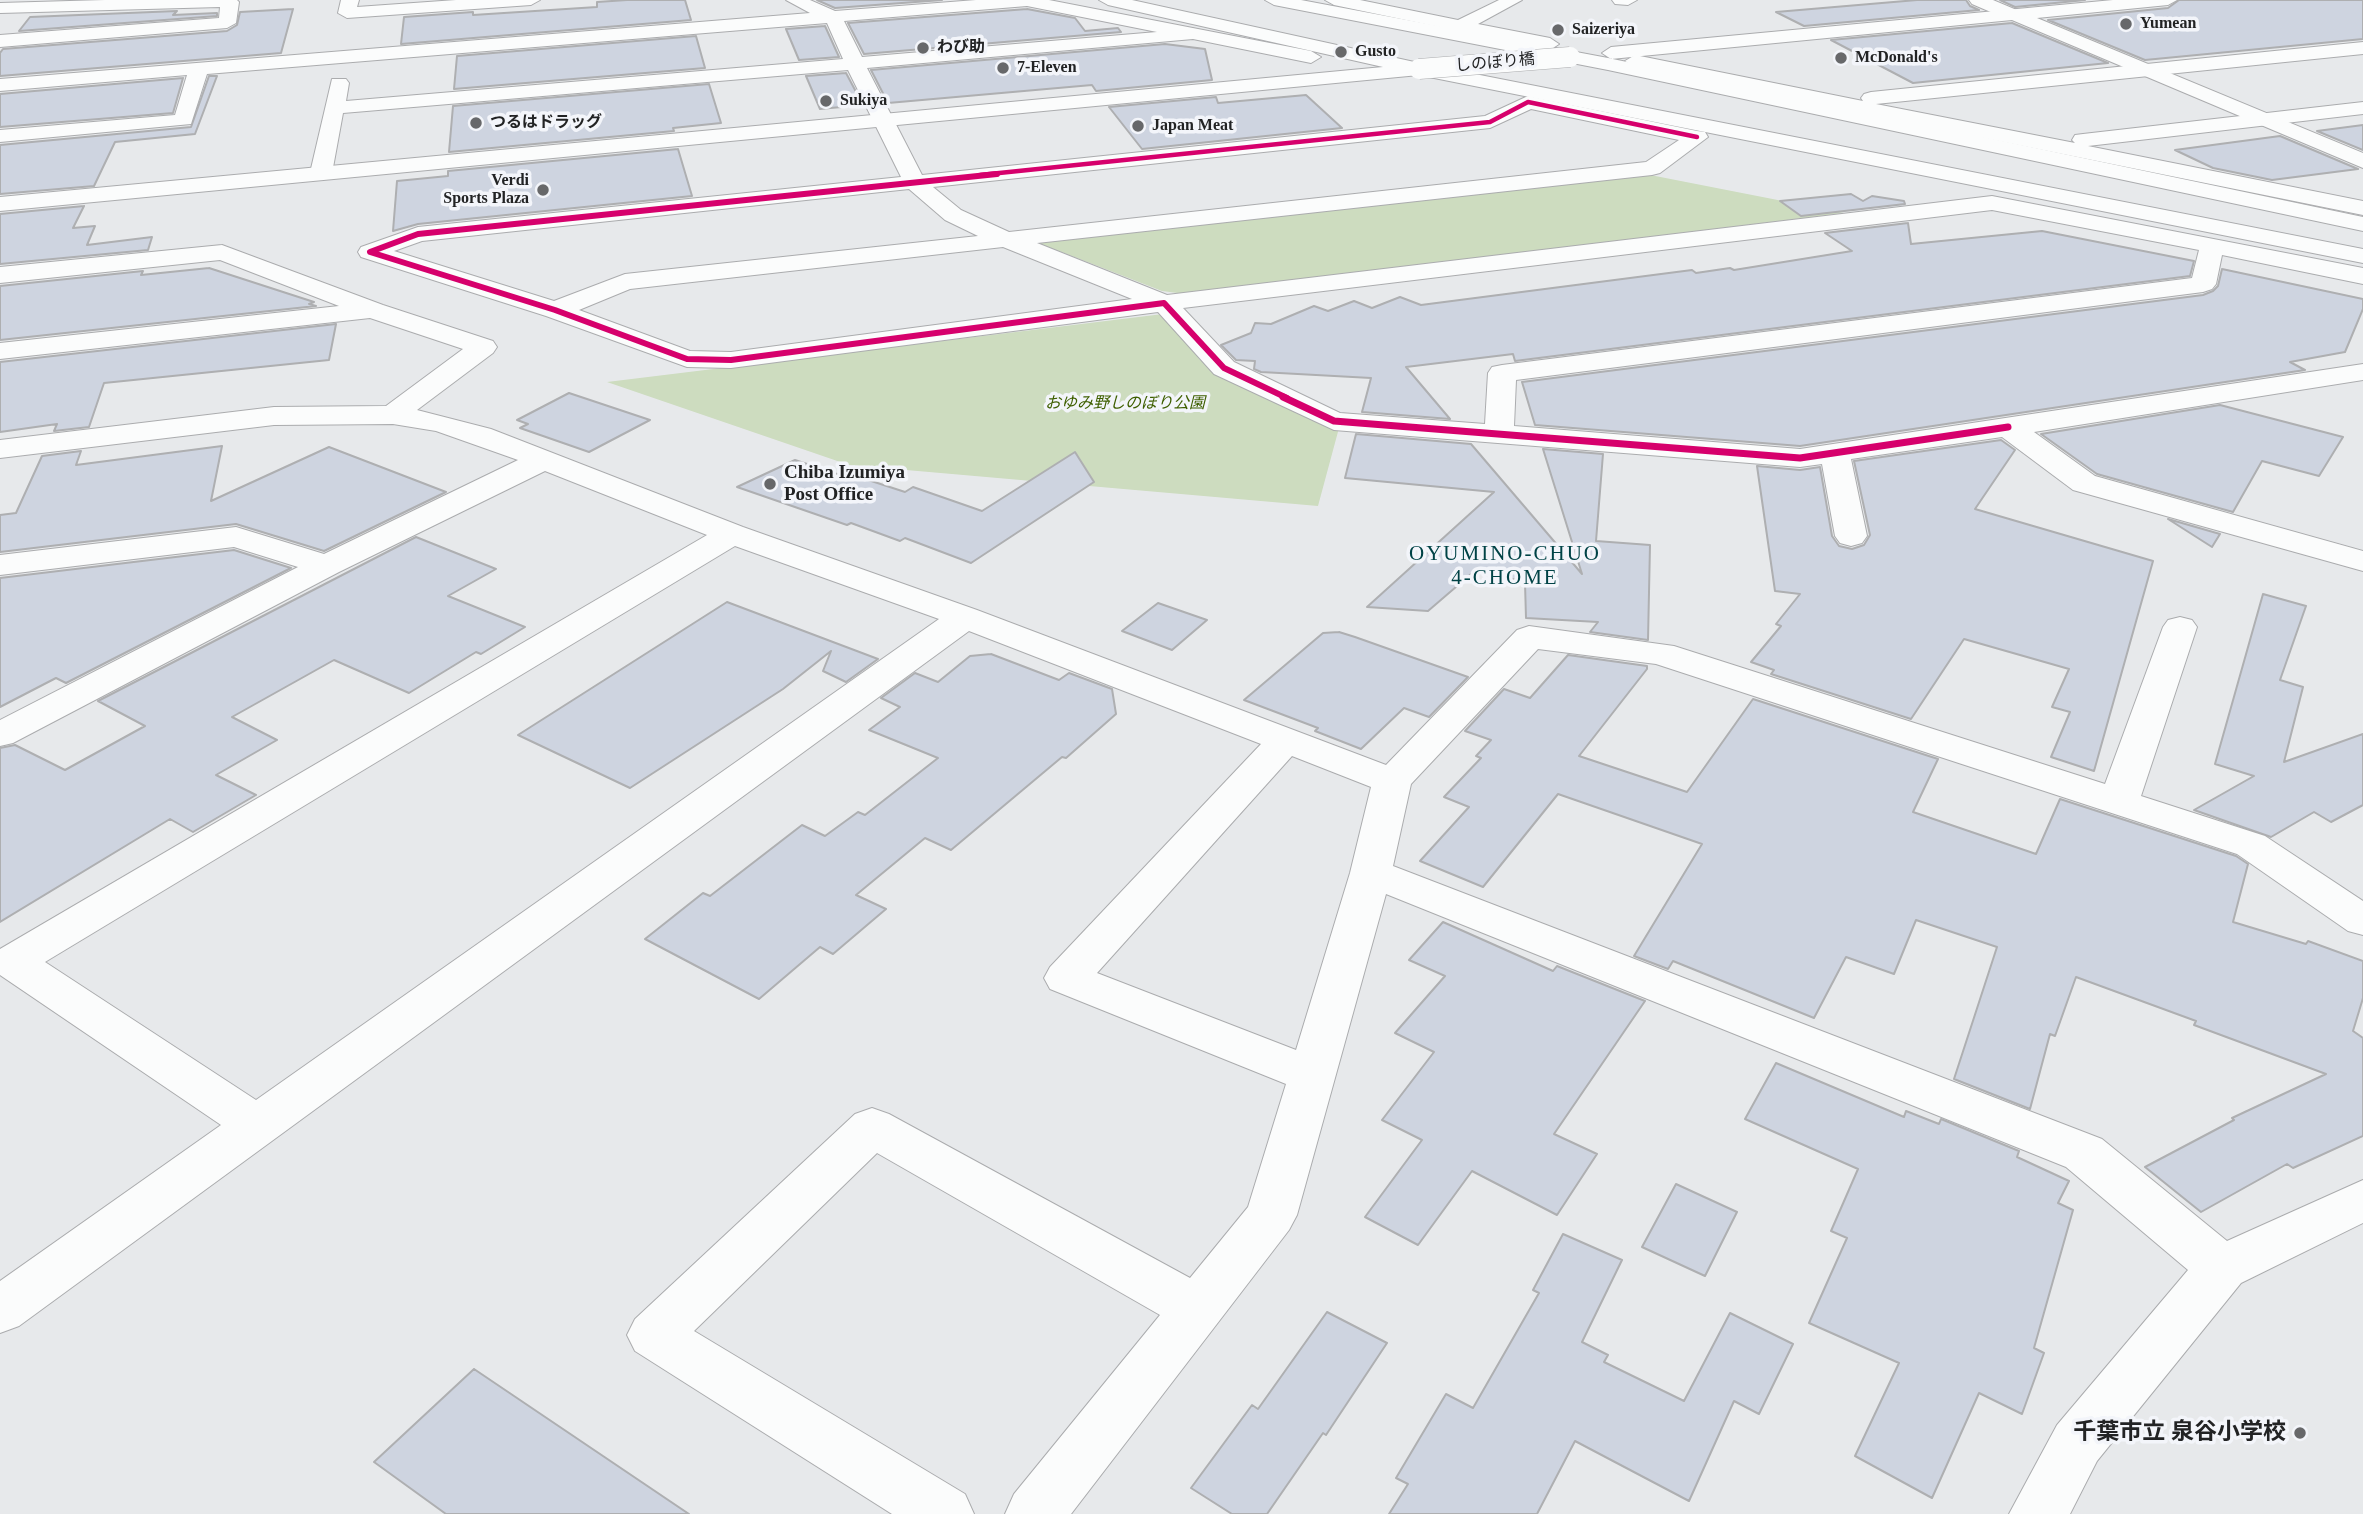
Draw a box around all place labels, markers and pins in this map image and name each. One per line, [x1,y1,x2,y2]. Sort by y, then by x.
place label: Yumean [2140,14,2196,34]
marker: Yumean [2118,16,2134,32]
place label: Saizeriya [1572,20,1635,40]
marker: Saizeriya [1550,22,1566,38]
place label: わび助 [937,38,985,58]
marker: わび助 [915,40,931,56]
place label: Gusto [1355,42,1396,62]
marker: Gusto [1333,44,1349,60]
place label: McDonald's [1855,48,1938,68]
marker: McDonald's [1833,50,1849,66]
place label: 7-Eleven [1017,58,1077,78]
marker: 7-Eleven [995,60,1011,76]
place label: Sukiya [840,91,887,111]
marker: Sukiya [818,93,834,109]
place label: つるはドラッグ [490,113,602,133]
marker: つるはドラッグ [468,115,484,131]
place label: Japan Meat [1152,116,1233,136]
marker: Japan Meat [1130,118,1146,134]
place label: Verdi Sports Plaza [443,171,529,209]
marker: Verdi Sports Plaza [535,182,551,198]
place label: Chiba Izumiya Post Office [784,462,905,506]
marker: Chiba Izumiya Post Office [762,476,778,492]
place label: 千葉市立 泉谷小学校 [2073,1419,2286,1447]
marker: 千葉市立 泉谷小学校 [2292,1425,2308,1441]

